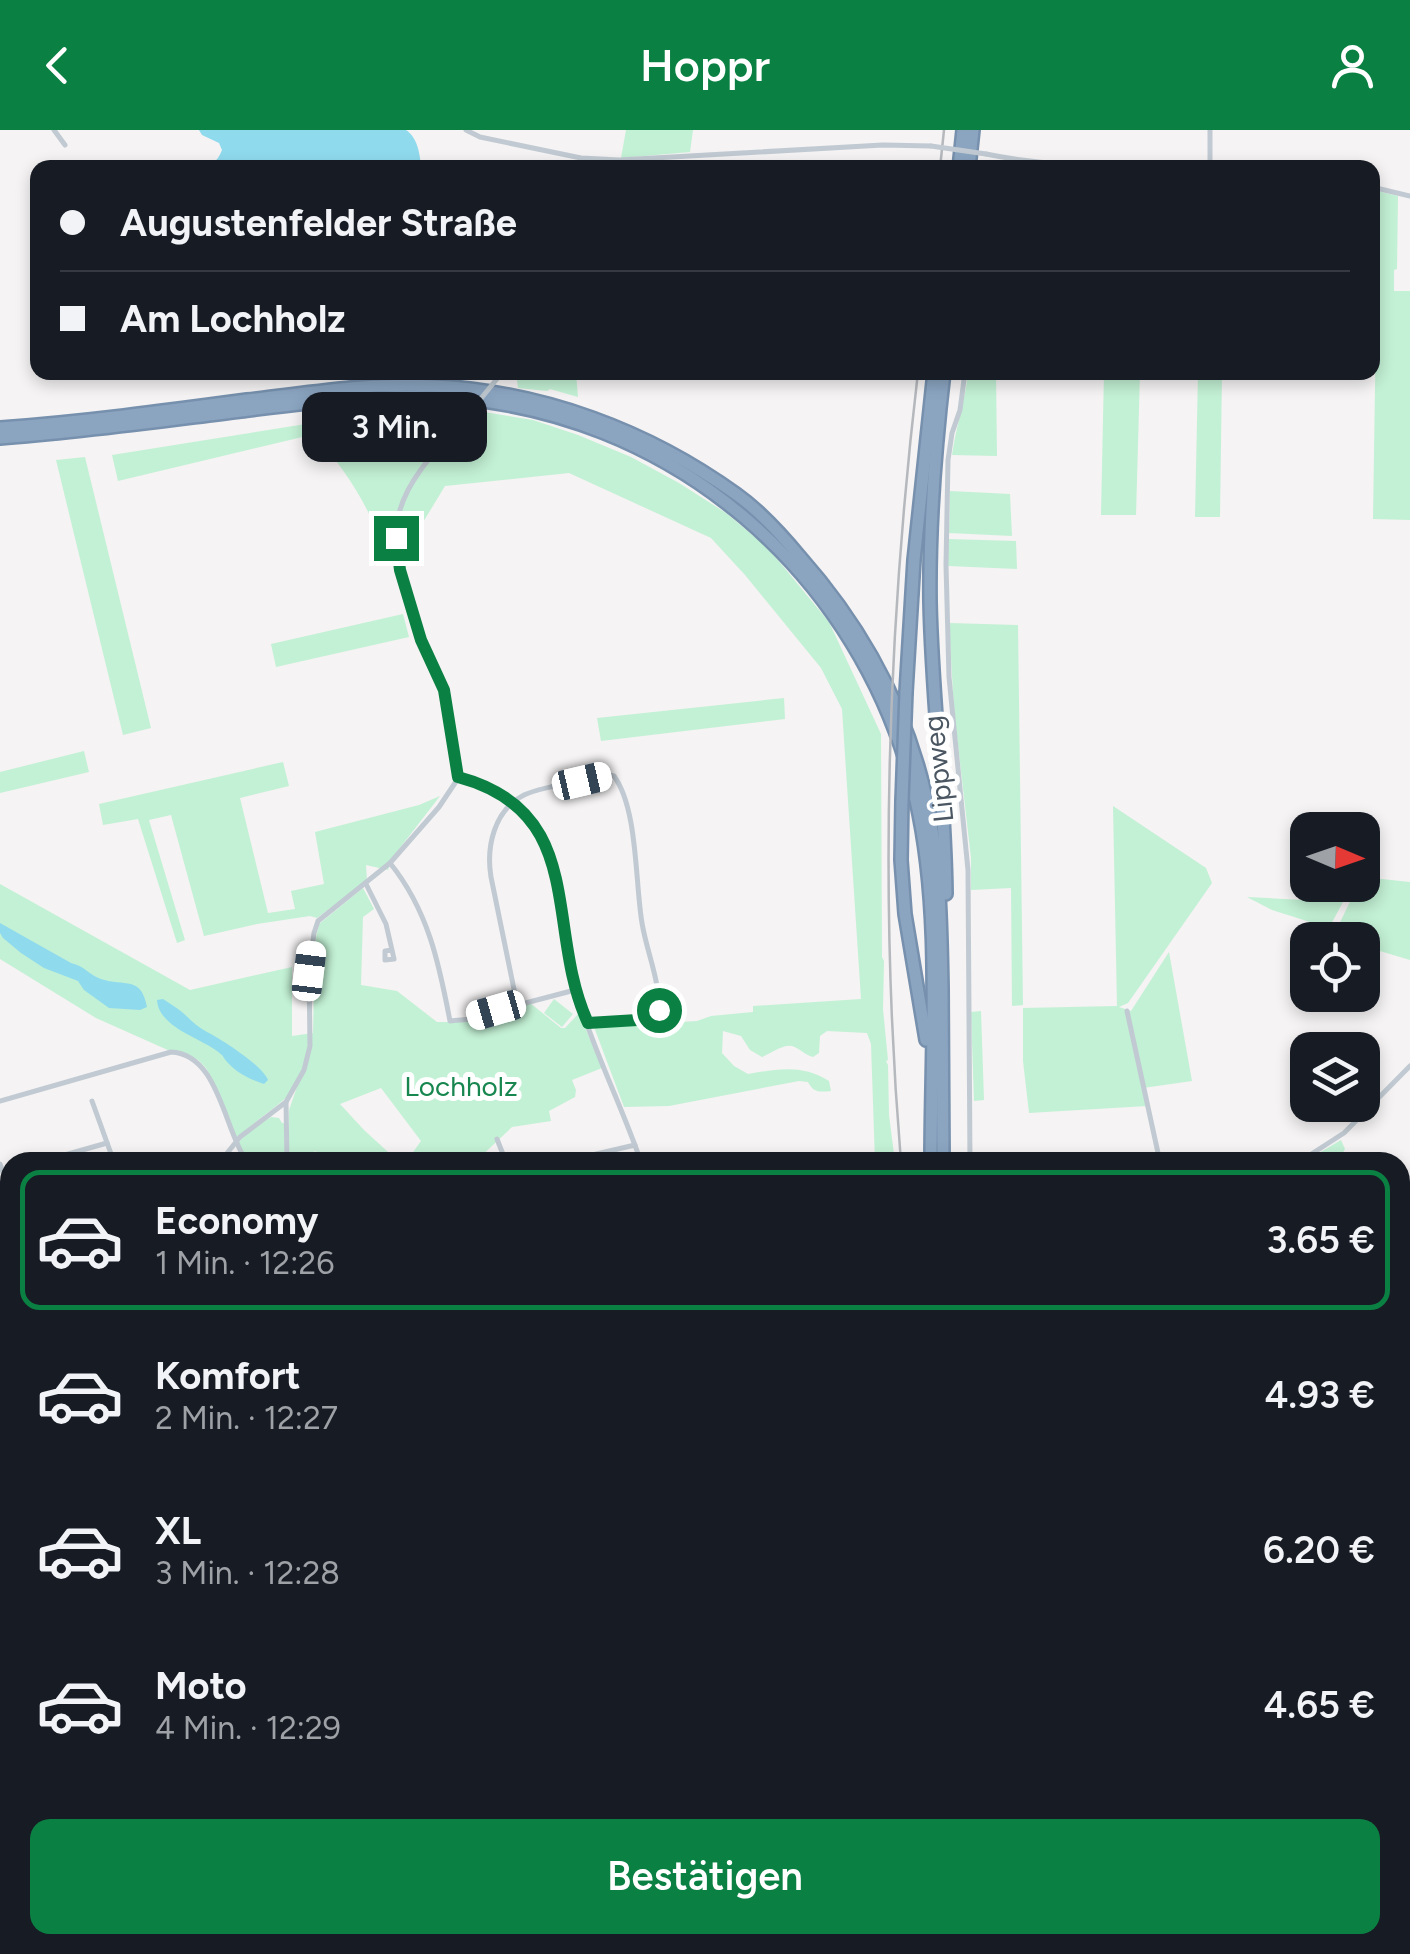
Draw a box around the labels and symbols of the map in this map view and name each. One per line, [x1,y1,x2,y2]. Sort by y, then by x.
callout: 3 Min. [304,393,488,463]
route end [374,516,419,561]
street label: Lippweg [915,714,961,824]
car [549,760,615,802]
north arrow [1290,812,1380,902]
car [290,939,328,1003]
car [463,987,529,1033]
route start [637,988,682,1033]
park label: Lochholz [404,1069,518,1103]

